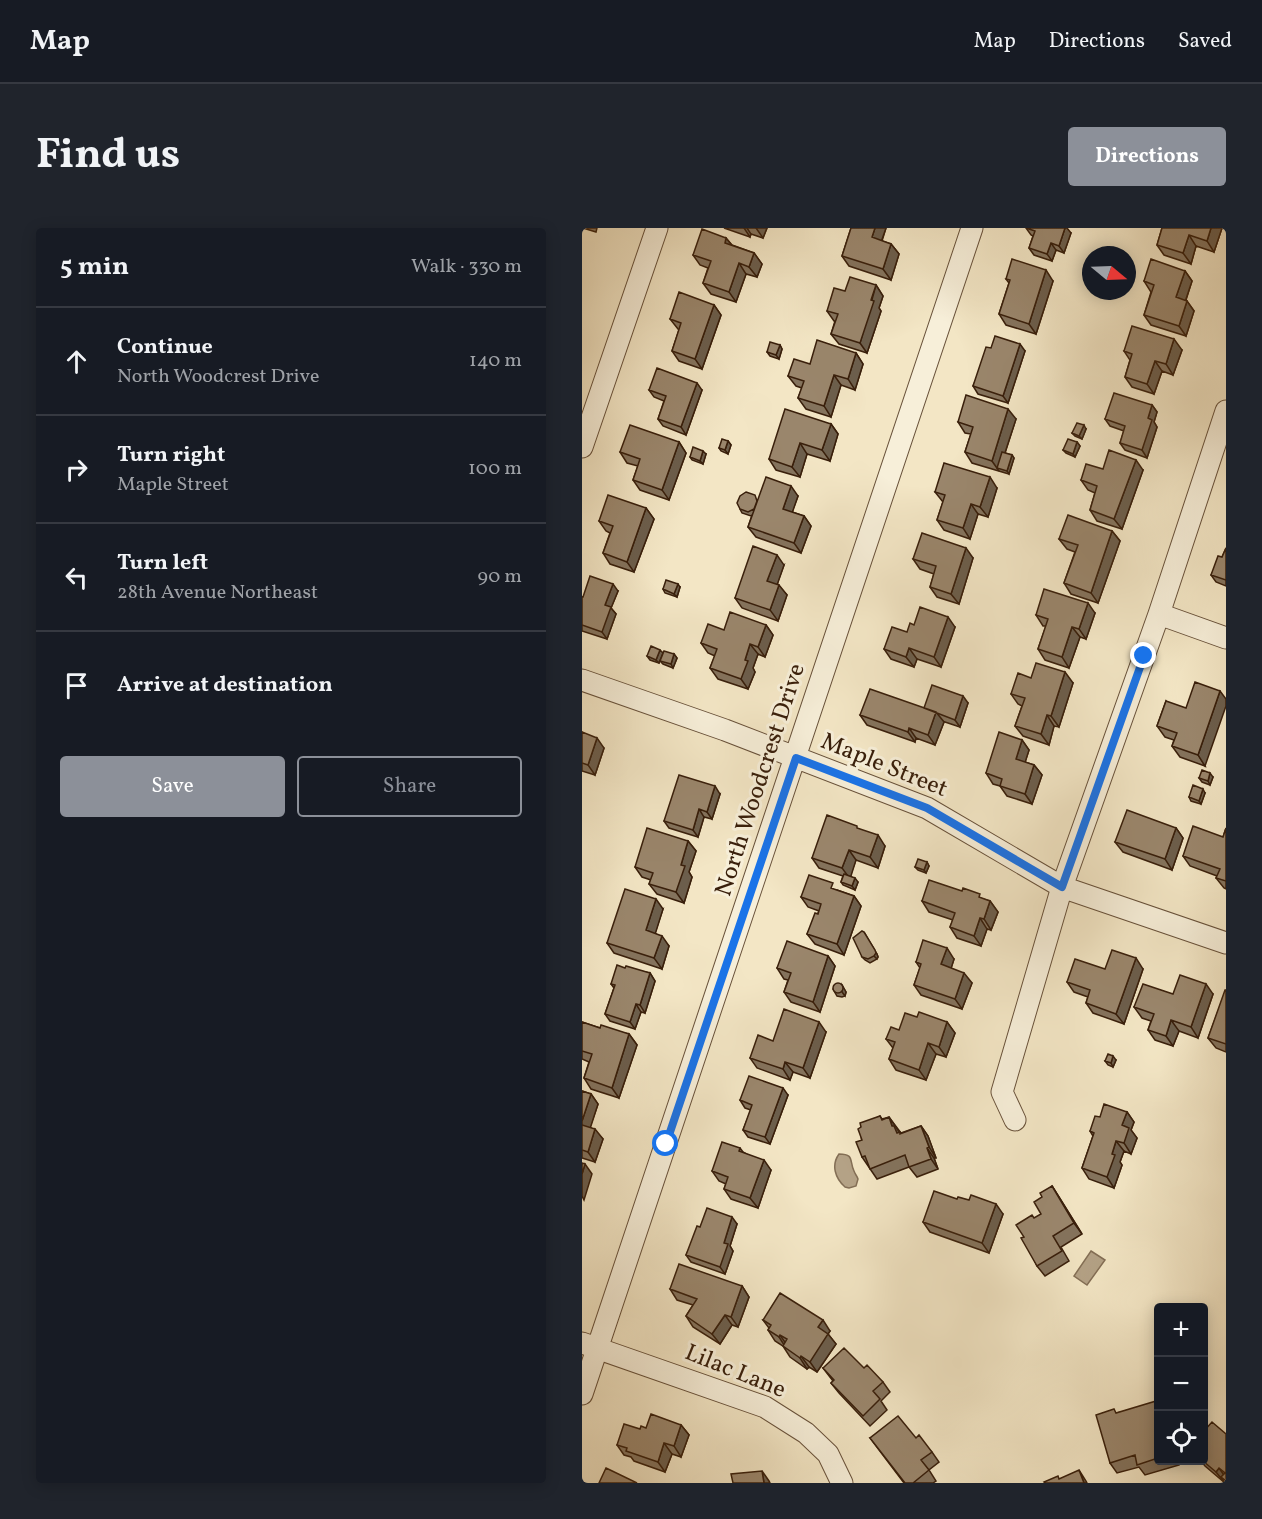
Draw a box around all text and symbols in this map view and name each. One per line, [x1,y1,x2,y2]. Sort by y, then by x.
text: Map [30,22,90,61]
text: Map [974,27,1016,56]
text: Directions [1049,27,1145,56]
text: Saved [1178,27,1232,56]
text: Find us [36,127,180,186]
button: Directions [1068,127,1226,186]
north arrow [1082,246,1136,300]
text: 5 min [60,249,129,285]
text: Walk · 330 m [411,253,522,281]
text: Continue [117,332,213,363]
icon: ahead [60,345,93,378]
text: 140 m [469,347,522,375]
text: North Woodcrest Drive [117,363,319,391]
text: Turn right [117,440,225,471]
icon: right [60,453,93,486]
text: 100 m [468,455,522,483]
text: Maple Street [117,471,229,499]
text: Turn left [117,548,208,579]
icon: left [60,561,93,594]
text: 90 m [478,563,522,591]
text: 28th Avenue Northeast [117,579,318,607]
route end [1130,642,1156,668]
street label: North Woodcrest Drive [707,659,815,901]
icon: arrive [60,669,93,702]
text: Arrive at destination [117,670,333,701]
street label: Maple Street [815,725,953,807]
button: Save [60,756,285,817]
button: Share [297,756,522,817]
route start [652,1130,678,1156]
map controls [1154,1303,1208,1465]
button: + [1154,1303,1208,1357]
street label: Lilac Lane [679,1336,791,1408]
button: − [1154,1357,1208,1411]
button: locate [1154,1411,1208,1465]

